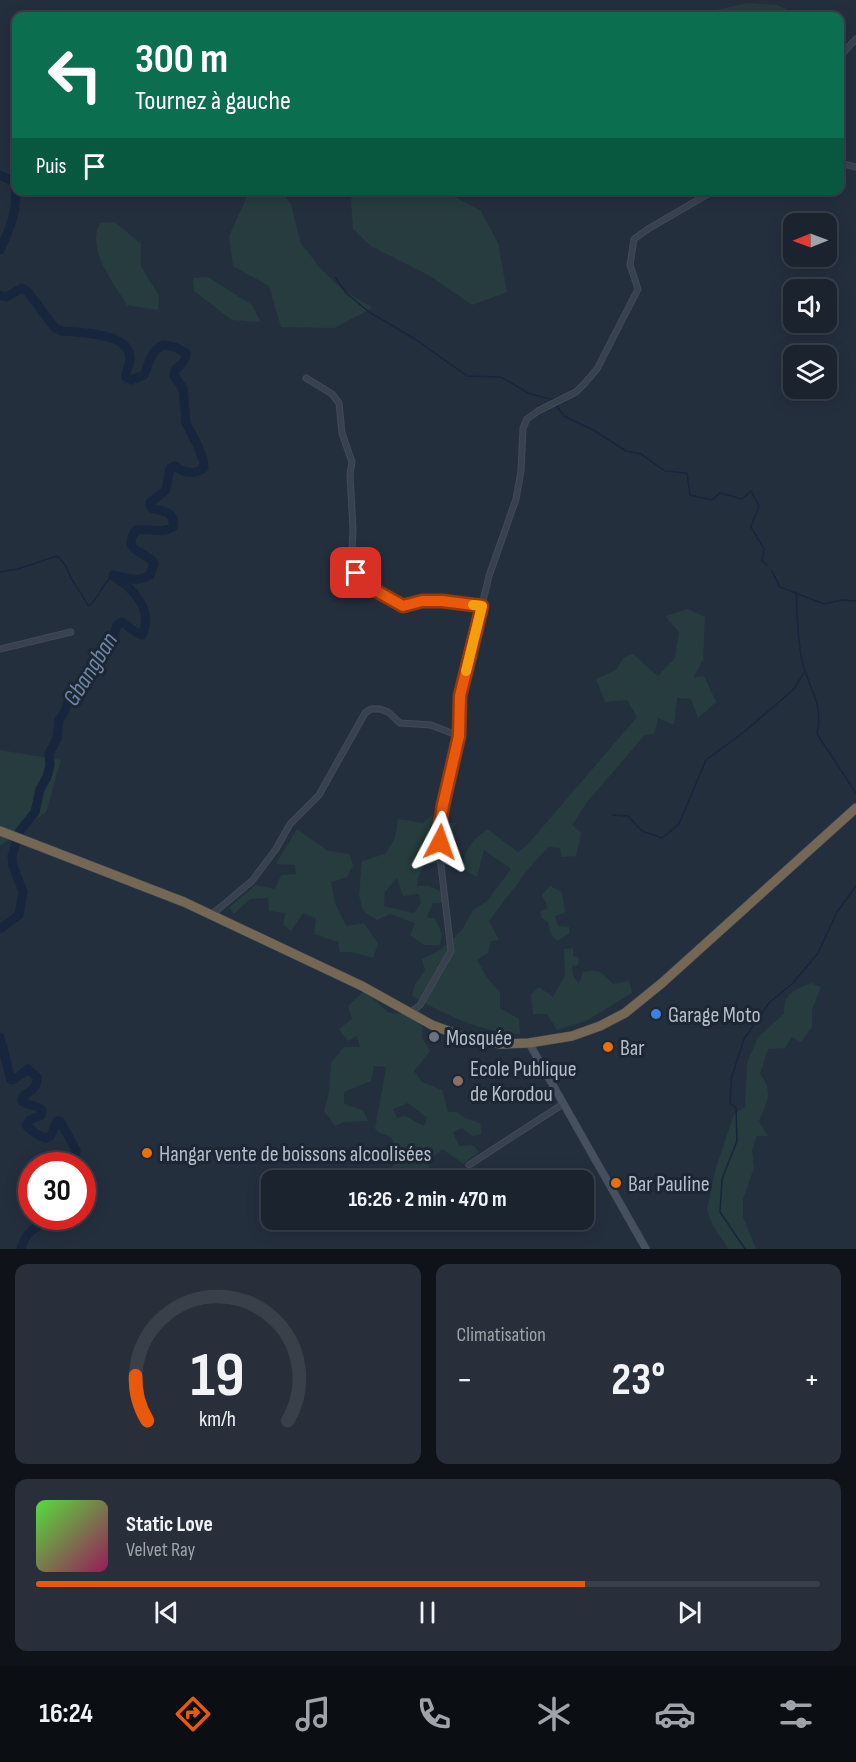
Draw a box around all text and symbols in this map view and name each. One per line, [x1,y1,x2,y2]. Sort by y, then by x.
text: 300 m [135,34,228,85]
icon: left [36,36,114,114]
text: Tournez à gauche [135,85,291,117]
icon: arrive [78,150,111,183]
text: Puis [36,153,66,180]
north arrow [783,213,837,267]
map controls [783,213,837,399]
button: sound [783,279,837,333]
button: layers [783,345,837,399]
pin [330,547,381,598]
icon: arrive [339,556,372,589]
water label: Gbangban [57,627,124,711]
position arrow [408,810,472,874]
place label: Garage Moto [668,1002,761,1029]
marker: Garage Moto [649,1007,663,1021]
place label: Mosquée [446,1025,512,1052]
marker: Mosquée [427,1030,441,1044]
place label: Bar [620,1035,645,1062]
marker: Bar [601,1040,615,1054]
place label: Ecole Publique de Korodou [470,1056,577,1108]
marker: Ecole Publique de Korodou [451,1074,465,1088]
place label: Hangar vente de boissons alcoolisées [159,1141,432,1168]
marker: Hangar vente de boissons alcoolisées [140,1146,154,1160]
speed limit sign: 30 [18,1152,96,1230]
place label: Bar Pauline [628,1171,710,1198]
marker: Bar Pauline [609,1176,623,1190]
text: 16:26 · 2 min · 470 m [349,1186,507,1213]
text: Climatisation [457,1323,546,1347]
text: 19 [191,1339,245,1414]
text: 23° [611,1353,665,1408]
text: − [457,1360,473,1400]
text: + [804,1360,820,1400]
text: km/h [199,1407,236,1432]
text: Static Love [126,1511,213,1538]
text: Velvet Ray [126,1538,195,1562]
icon: previous [150,1596,183,1629]
icon: pause [411,1596,444,1629]
icon: next [673,1596,706,1629]
icon: directions [172,1693,214,1735]
icon: music [292,1693,334,1735]
icon: phone [413,1693,455,1735]
icon: climate [533,1693,575,1735]
icon: car [654,1693,696,1735]
icon: filters [775,1693,817,1735]
text: 16:24 [39,1698,93,1730]

